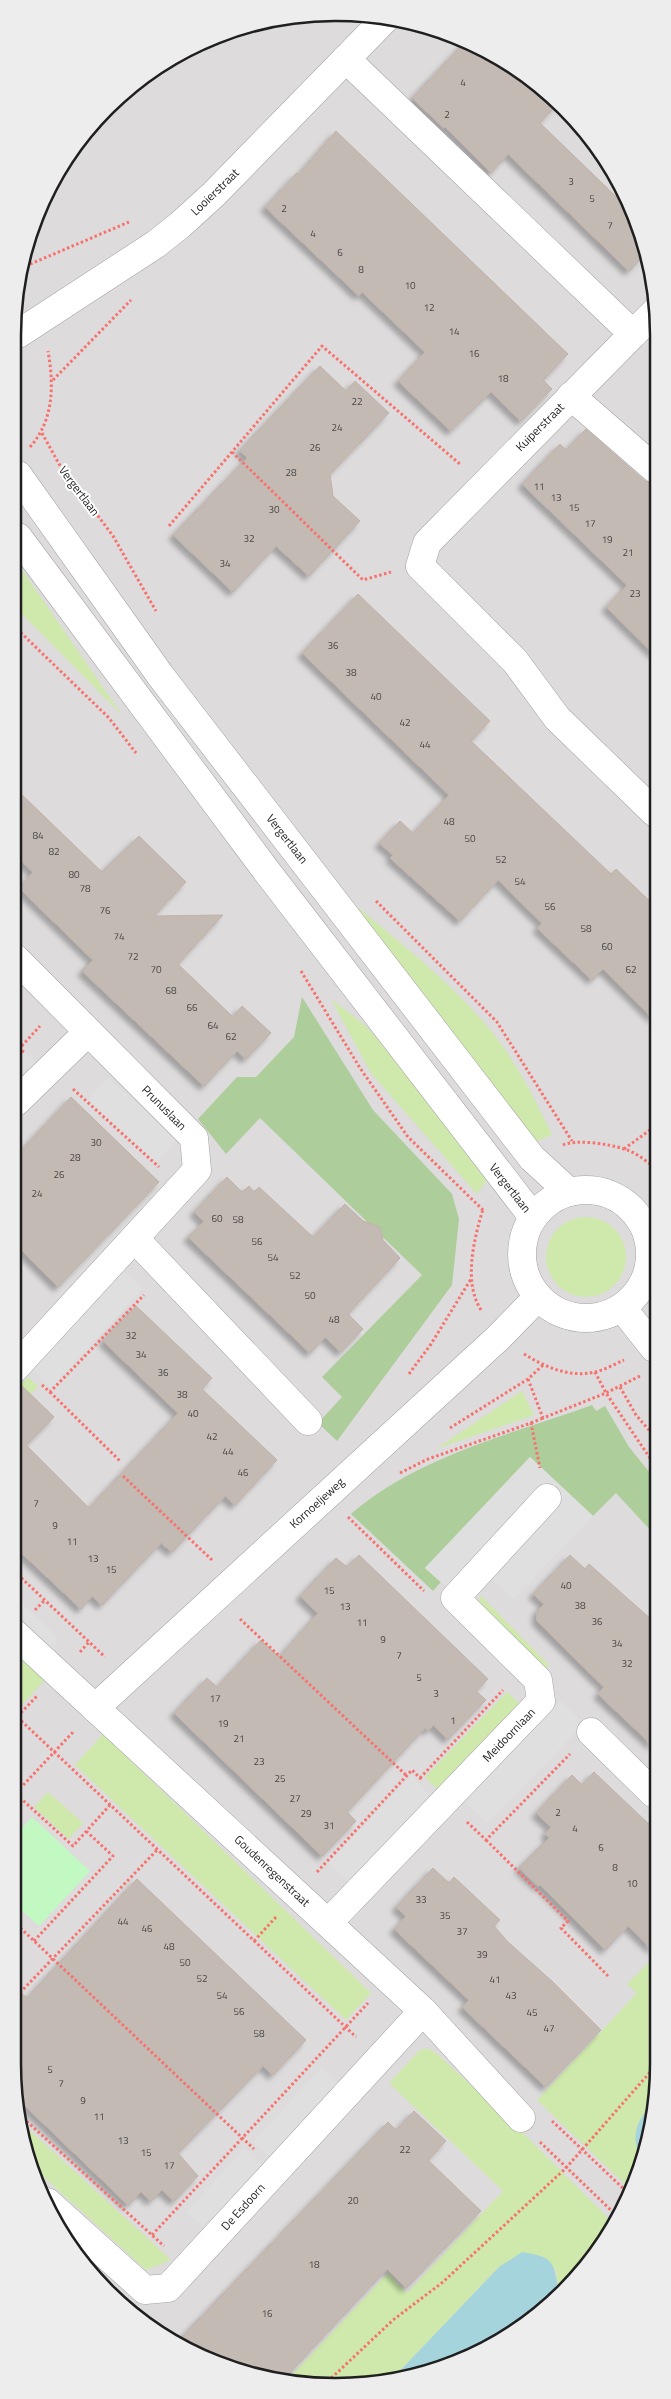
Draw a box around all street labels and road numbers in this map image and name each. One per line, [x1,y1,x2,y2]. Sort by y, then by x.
street label: Looierstraat [186,163,244,220]
street label: Kuiperstraat [511,397,569,455]
street label: Vergertlaan [54,462,105,520]
street label: Vergertlaan [262,810,313,868]
street label: Prunuslaan [137,1081,191,1135]
street label: Vergertlaan [485,1159,536,1217]
street label: Kornoeljeweg [285,1473,349,1533]
street label: Meidoornlaan [478,1703,540,1766]
street label: Goudenregenstraat [230,1830,315,1911]
street label: De Esdoorn [216,2179,269,2235]

